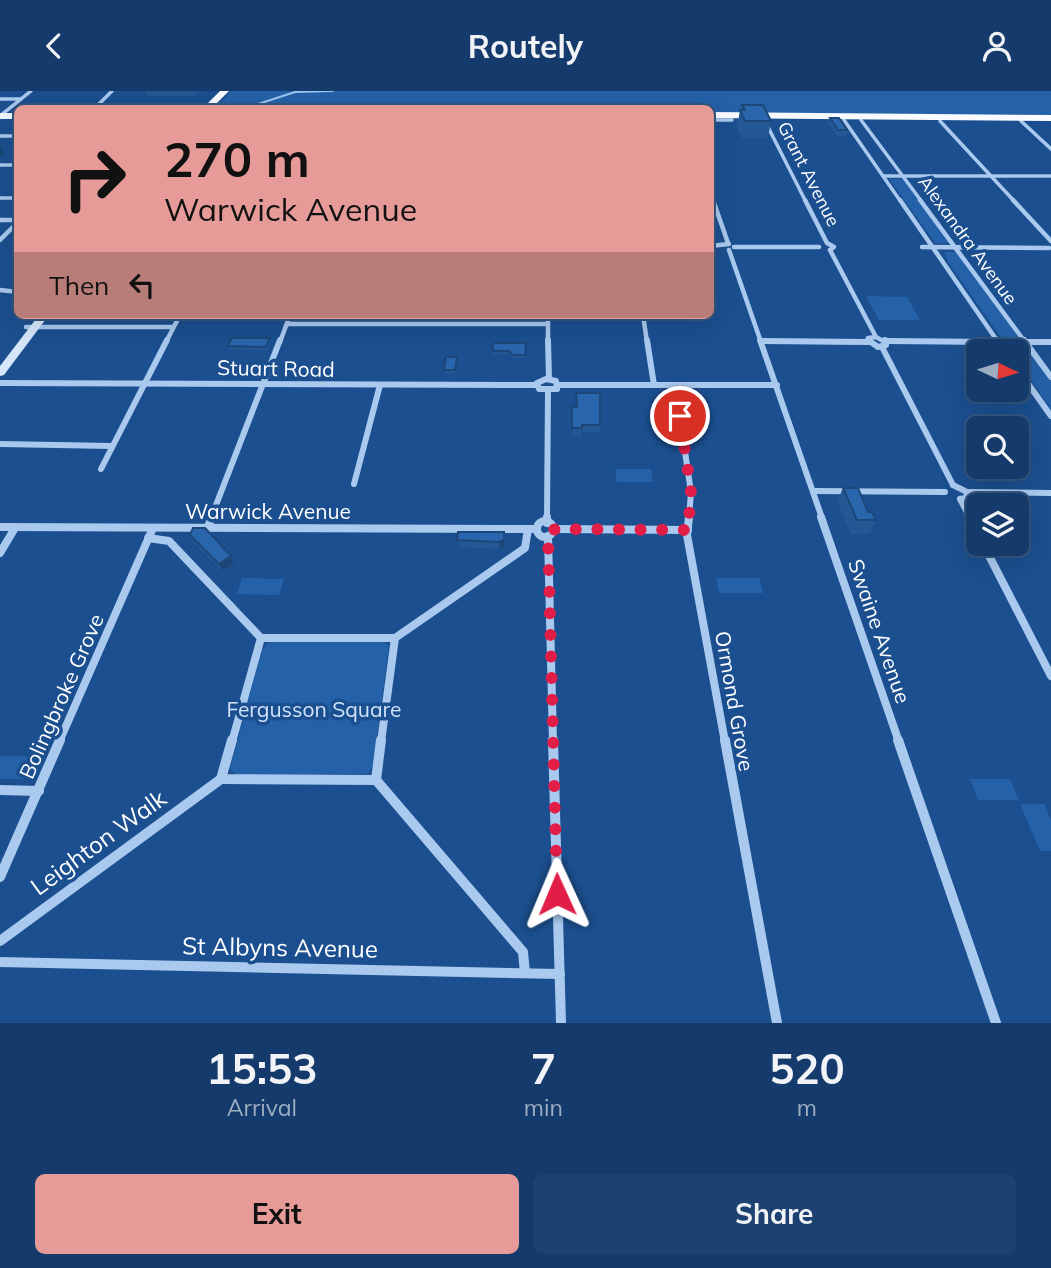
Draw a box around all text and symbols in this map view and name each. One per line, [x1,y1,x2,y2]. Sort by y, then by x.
text: Routely [468,26,583,66]
icon: back [35,27,73,65]
icon: person [978,27,1016,65]
street label: Grant Avenue [773,118,845,230]
text: 270 m [164,128,310,189]
icon: right [49,133,140,224]
street label: Alexandra Avenue [914,171,1022,309]
text: Warwick Avenue [164,189,417,229]
icon: left [123,266,161,304]
text: Then [49,269,109,302]
north arrow [966,339,1029,403]
map controls [966,339,1029,556]
street label: Stuart Road [217,354,335,382]
pin [650,386,710,446]
icon: arrive [661,397,699,435]
button: search [966,416,1029,479]
button: layers [966,493,1029,556]
street label: Warwick Avenue [185,498,351,524]
street label: Swaine Avenue [843,555,917,707]
street label: Bolingbroke Grove [13,609,109,783]
street label: Ormond Grove [710,629,760,773]
park label: Fergusson Square [226,696,402,722]
street label: Leighton Walk [24,782,172,901]
position arrow [520,857,594,931]
street label: St Albyns Avenue [182,930,378,964]
text: 15:53 [206,1042,317,1095]
text: 7 [531,1042,556,1095]
text: 520 [769,1042,845,1095]
text: Arrival [227,1093,297,1122]
text: min [524,1093,563,1122]
text: m [797,1093,817,1122]
button: Exit [35,1174,519,1254]
button: Share [533,1174,1016,1254]

